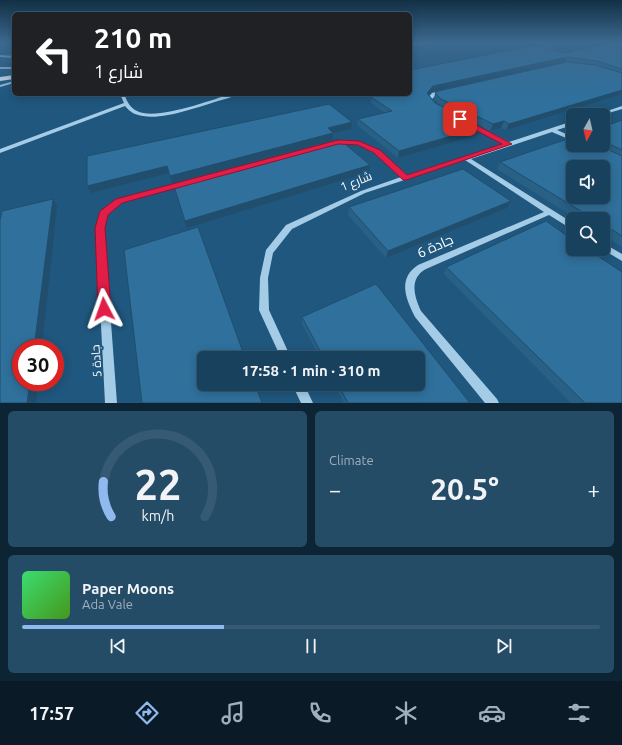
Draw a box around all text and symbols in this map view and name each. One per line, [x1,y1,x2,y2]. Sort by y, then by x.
text: 210 m [94,22,172,53]
icon: left [28,28,80,80]
text: شارع 1 [94,61,143,81]
pin [443,102,477,136]
icon: arrive [449,108,471,130]
north arrow [566,108,610,152]
map controls [566,108,610,256]
button: sound [566,160,610,204]
street label: شارع 1 [338,169,374,195]
button: search [566,212,610,256]
street label: جادة 6 [414,231,456,261]
position arrow [83,288,125,330]
speed limit sign: 30 [12,339,64,391]
street label: جادة 5 [88,344,105,378]
text: 17:58 · 1 min · 310 m [242,362,380,379]
text: Climate [329,453,374,467]
text: 22 [134,461,181,508]
text: 20.5° [430,472,499,506]
text: − [329,477,341,502]
text: + [588,477,600,502]
text: km/h [141,508,174,524]
text: Paper Moons [82,580,174,597]
text: Ada Vale [82,597,133,611]
icon: previous [107,635,129,657]
icon: pause [300,635,322,657]
icon: next [493,635,515,657]
icon: directions [133,699,161,727]
icon: music [219,699,247,727]
icon: phone [306,699,334,727]
icon: climate [392,699,420,727]
icon: car [478,699,506,727]
icon: filters [565,699,593,727]
text: 17:57 [29,703,74,723]

